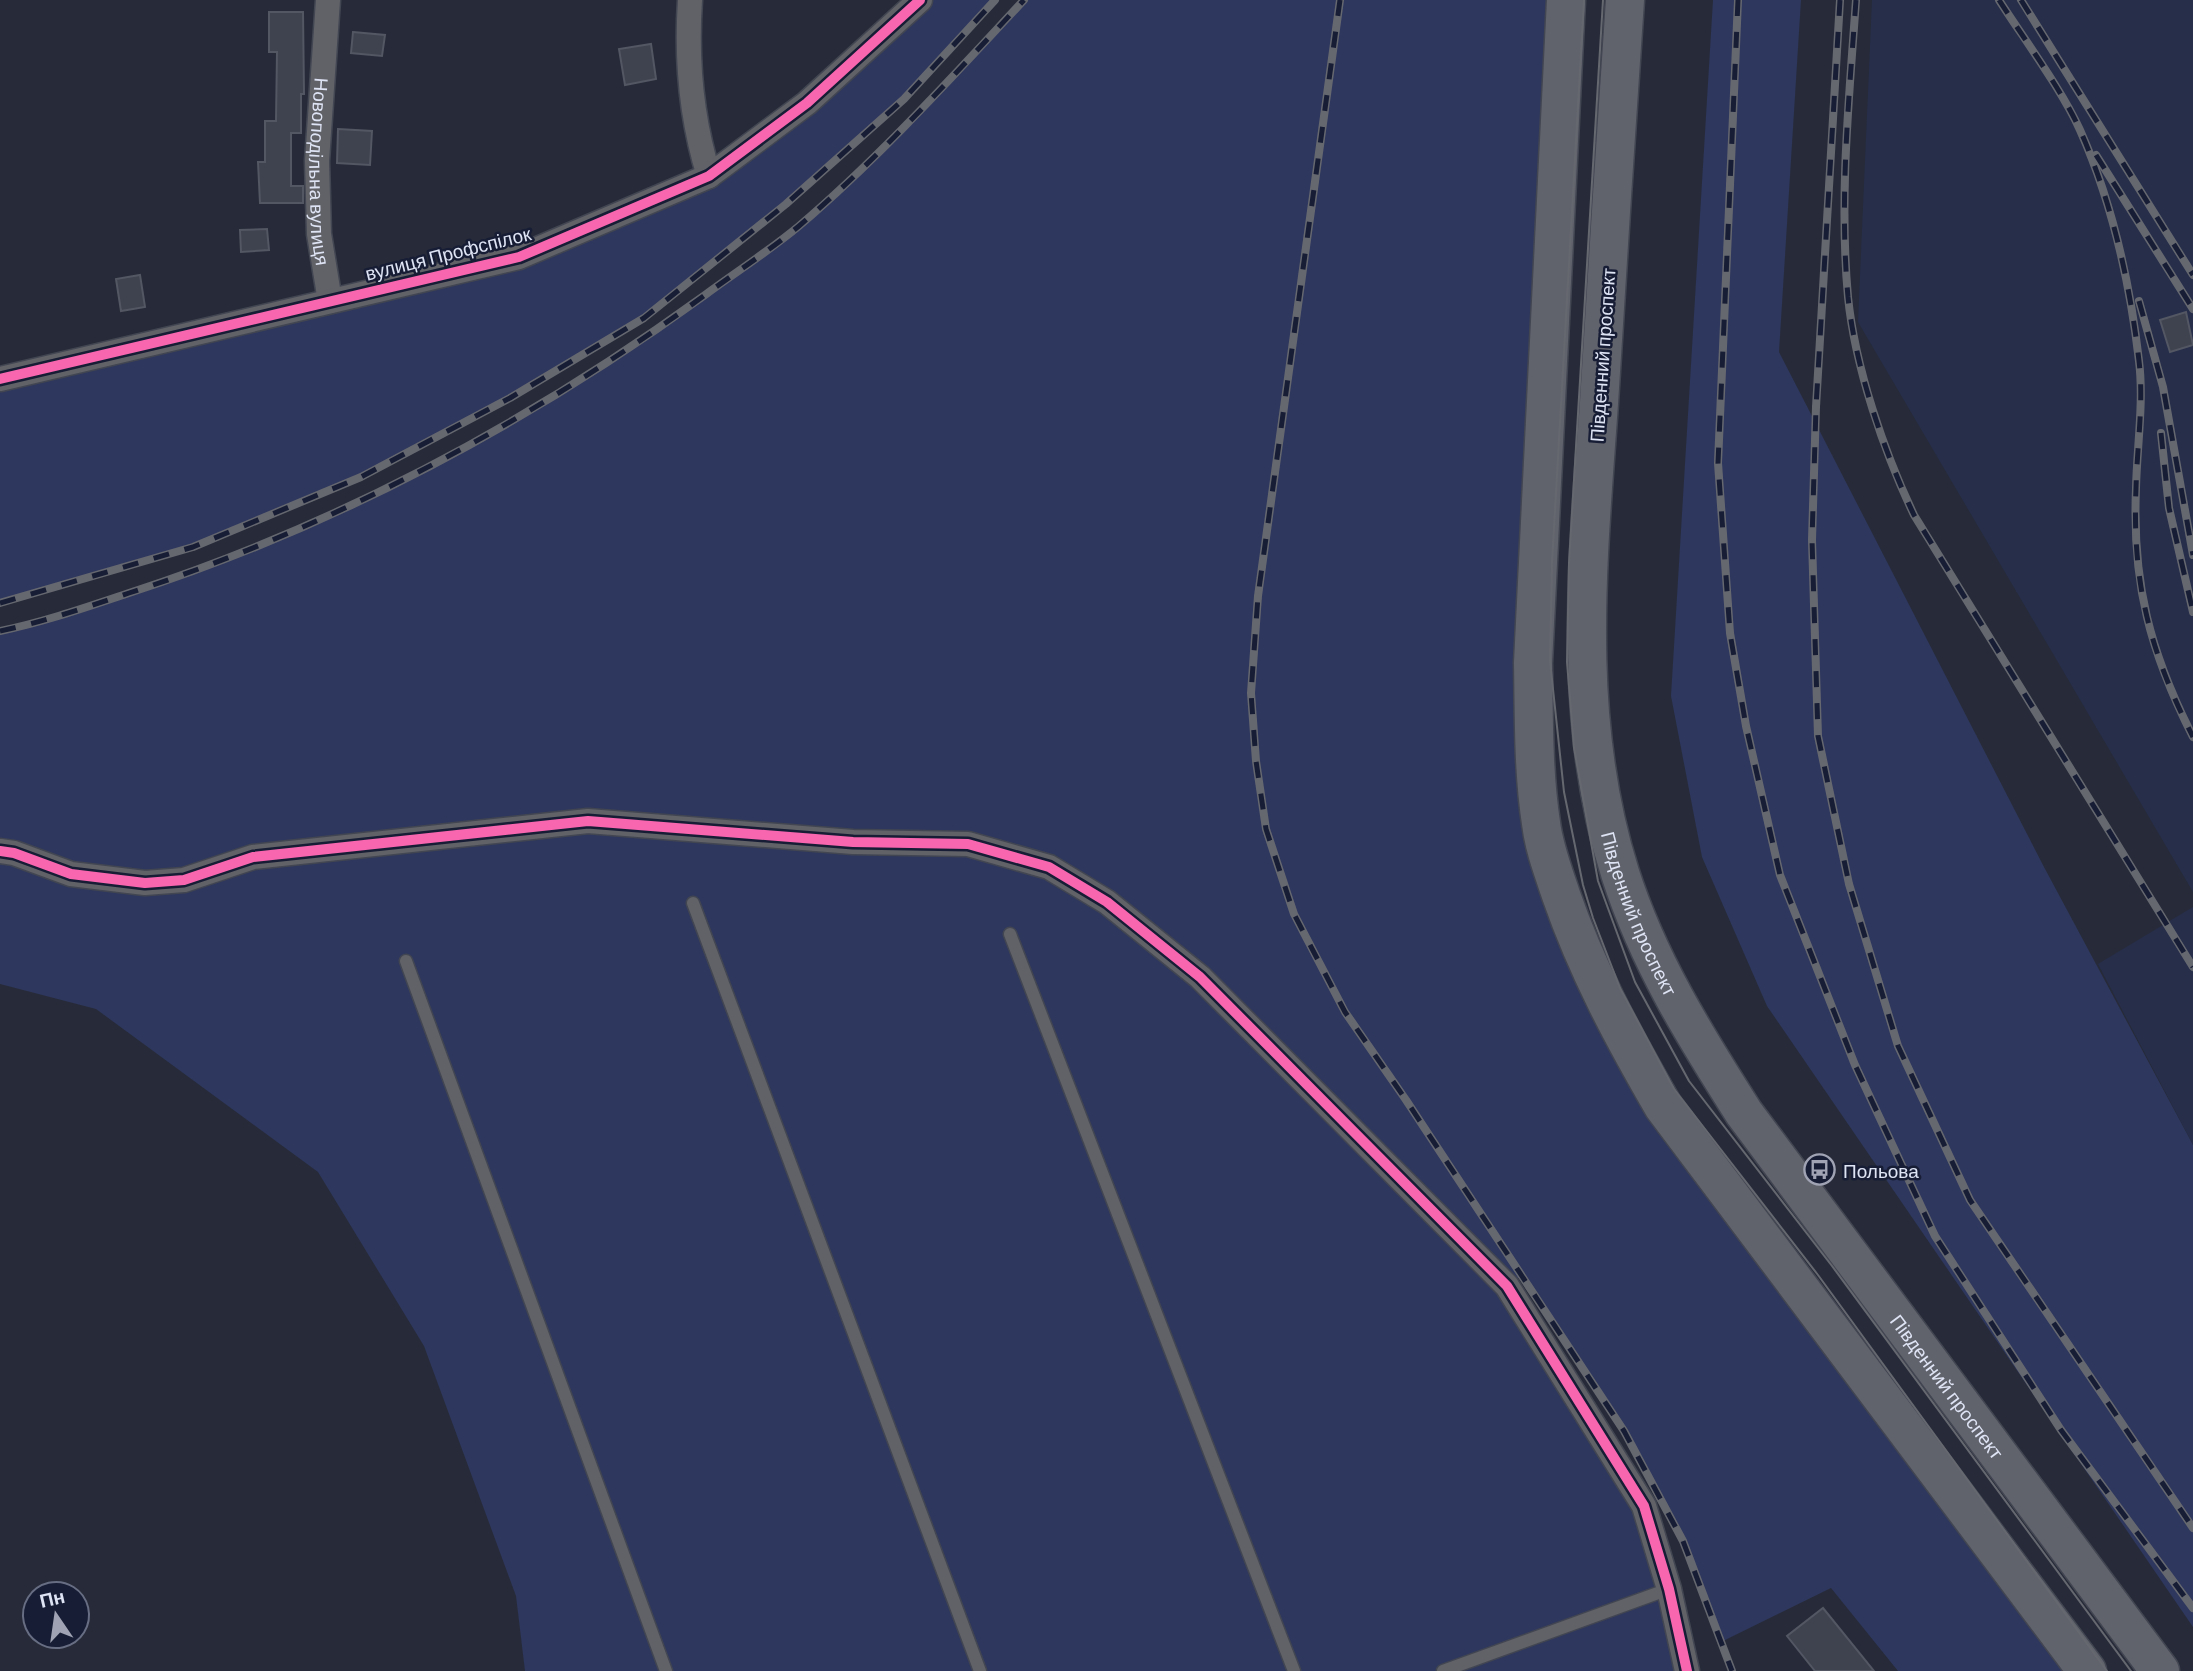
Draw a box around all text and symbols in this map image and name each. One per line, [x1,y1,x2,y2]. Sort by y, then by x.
street label: Новоподільна вулиця [305,77,335,267]
street label: вулиця Профспілок [363,221,534,285]
street label: Південний проспект [1584,267,1620,443]
street label: Південний проспект [1597,829,1683,1000]
bus stop icon: Польова [1803,1153,1837,1187]
place label: Польова [1843,1159,1919,1182]
street label: Південний проспект [1886,1309,2009,1463]
north arrow [21,1580,91,1650]
text: Пн [37,1584,67,1612]

